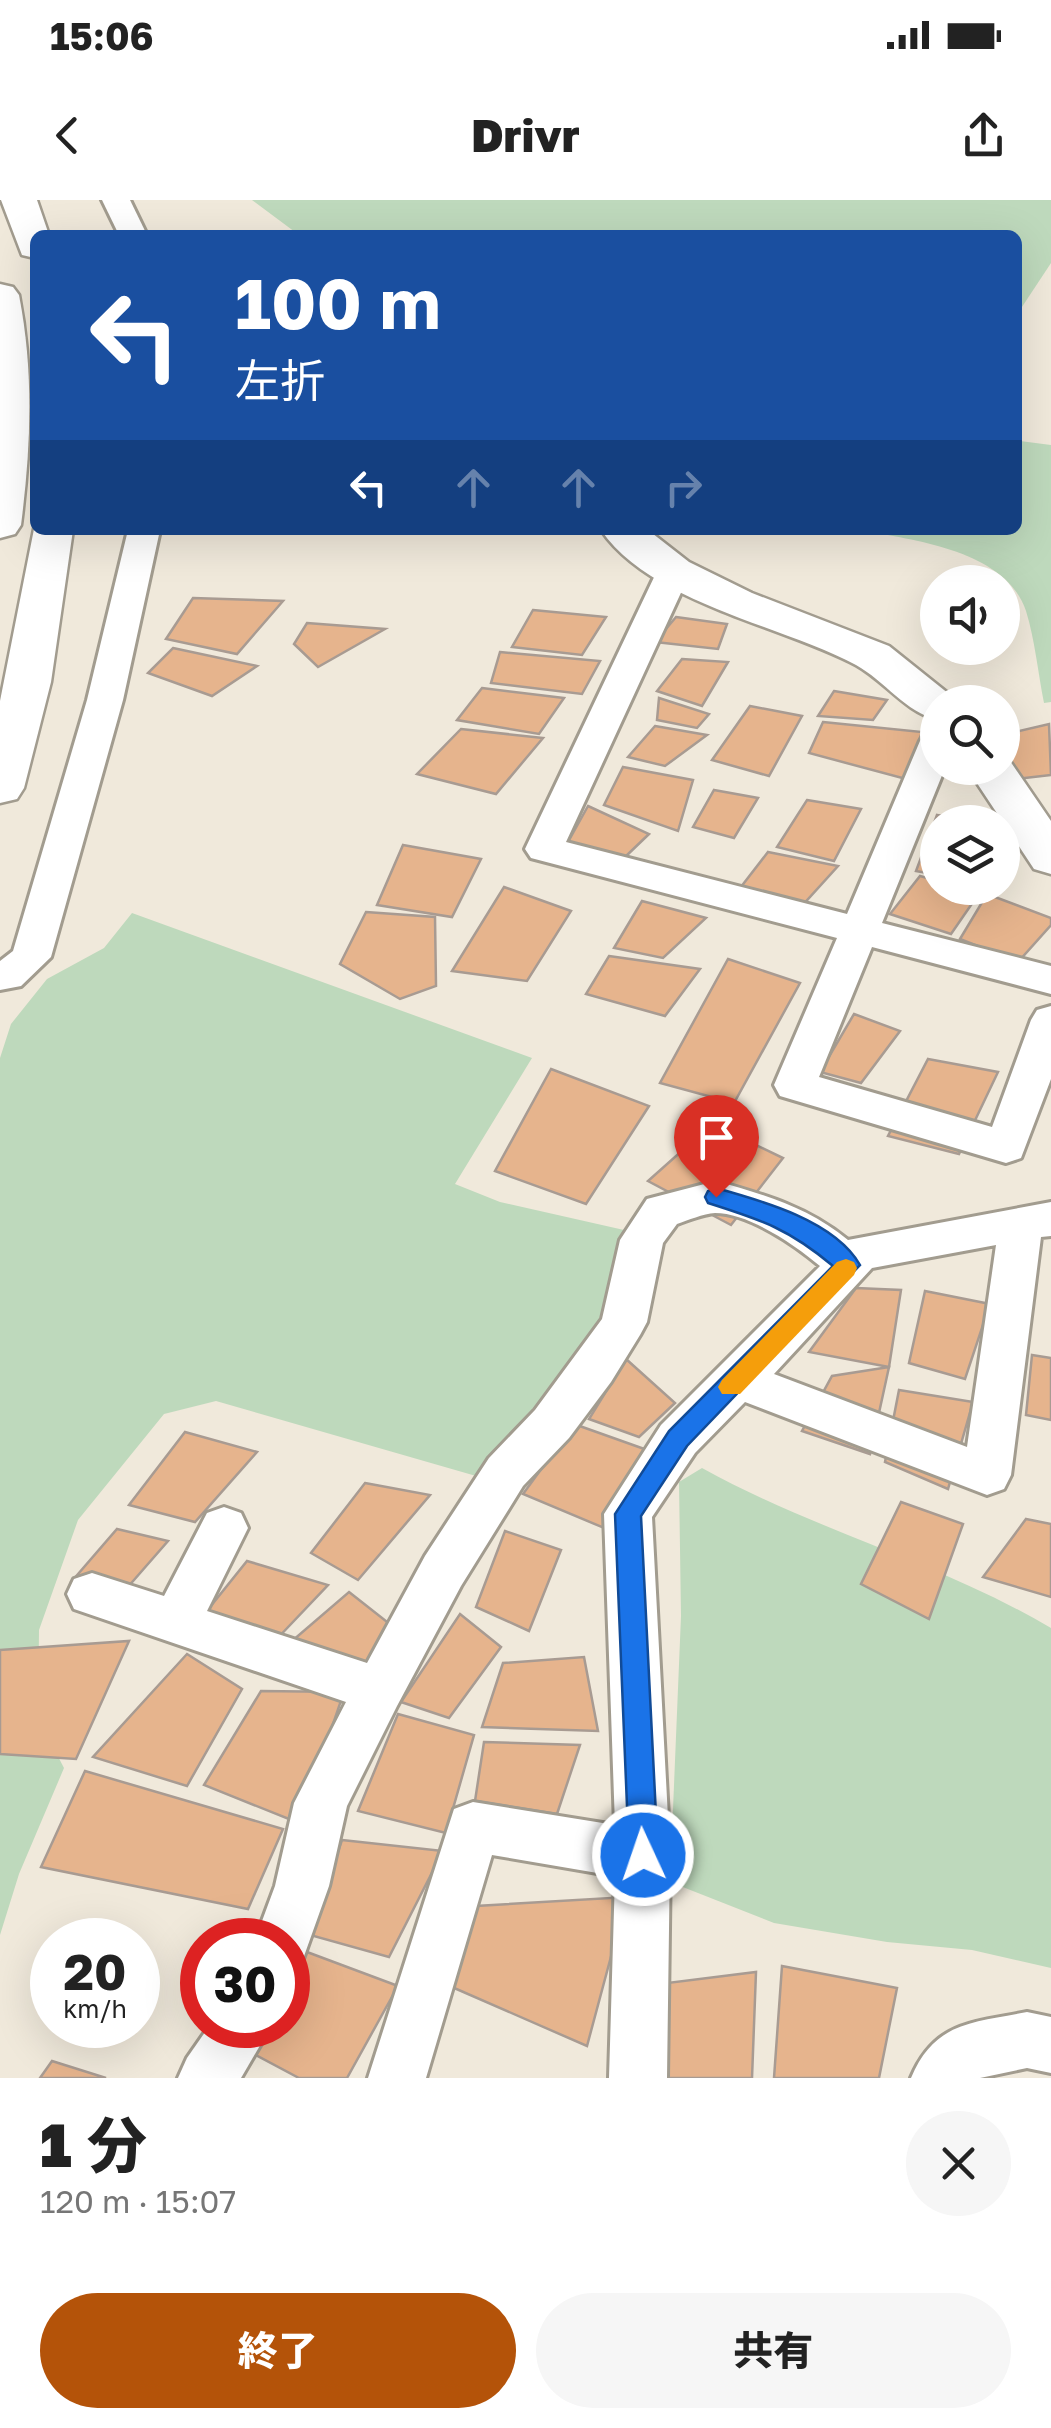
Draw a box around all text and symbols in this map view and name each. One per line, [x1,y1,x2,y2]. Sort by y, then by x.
text: 15:06 [50,13,154,58]
icon: back [40,108,95,163]
text: Drivr [471,108,580,162]
icon: share [956,108,1011,163]
text: 100 m [235,260,441,344]
icon: left [70,270,200,400]
text: 左折 [235,353,325,407]
icon: left [341,460,396,515]
icon: ahead [446,460,501,515]
icon: ahead [551,460,606,515]
icon: right [656,460,711,515]
map controls [920,565,1020,905]
button: sound [920,565,1020,665]
button: search [920,685,1020,785]
button: layers [920,805,1020,905]
pin [674,1095,759,1198]
icon: arrive [689,1110,744,1165]
position arrow [591,1803,695,1907]
speed limit sign: 30 [180,1918,310,2048]
text: 20 [63,1941,126,2001]
text: km/h [63,1993,127,2024]
text: 1 分 [40,2108,147,2180]
button: close [906,2111,1011,2216]
text: 120 m · 15:07 [40,2182,236,2220]
button: 終了 [40,2293,516,2408]
button: 共有 [536,2293,1011,2408]

